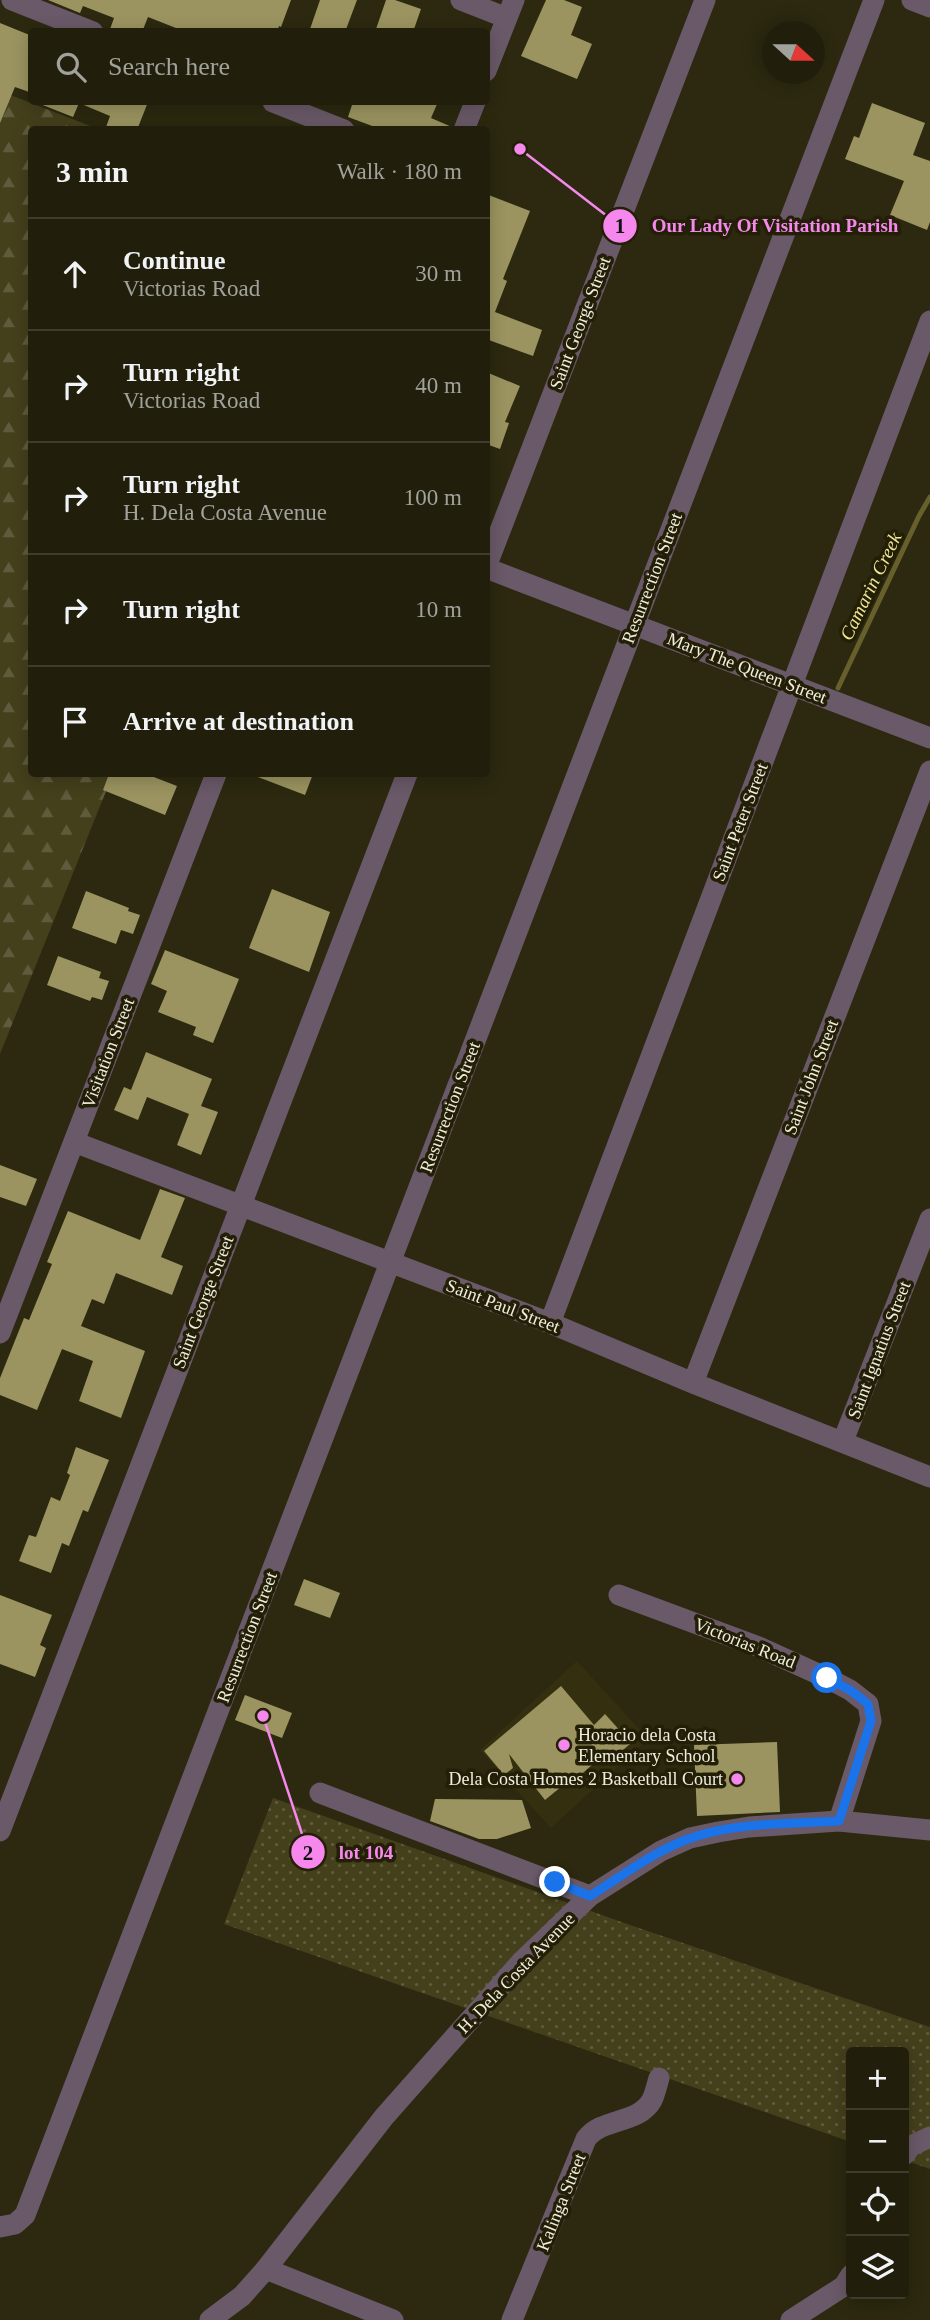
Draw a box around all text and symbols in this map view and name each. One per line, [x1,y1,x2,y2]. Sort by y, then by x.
north arrow [762,21,825,84]
search box [28,28,490,105]
icon: search [52,48,90,86]
text: Search here [108,52,230,81]
text: 3 min [56,155,129,188]
text: Walk · 180 m [337,159,462,184]
callout: Our Lady Of Visitation Parish [603,206,913,246]
text: 1 [615,214,625,238]
text: Our Lady Of Visitation Parish [652,215,899,236]
text: Continue [123,246,226,275]
street label: Saint George Street [545,254,615,392]
icon: ahead [56,255,94,293]
text: 30 m [415,261,462,286]
text: Victorias Road [123,276,260,301]
text: Turn right [123,358,240,387]
icon: right [56,367,94,405]
text: 40 m [415,373,462,398]
text: Victorias Road [123,388,260,413]
text: Turn right [123,470,240,499]
icon: right [56,479,94,517]
text: 100 m [404,485,462,510]
text: H. Dela Costa Avenue [123,500,327,525]
street label: Resurrection Street [618,510,686,646]
water label: Camarin Creek [835,529,906,643]
icon: right [56,591,94,629]
text: Turn right [123,595,240,624]
text: 10 m [415,597,462,622]
street label: Mary The Queen Street [664,628,830,708]
icon: arrive [56,703,94,741]
text: Arrive at destination [123,707,354,736]
street label: Saint Peter Street [708,760,772,884]
street label: Visitation Street [78,995,138,1111]
street label: Saint John Street [780,1016,842,1138]
street label: Resurrection Street [416,1039,484,1175]
street label: Saint George Street [168,1233,238,1371]
street label: Saint Paul Street [443,1275,563,1337]
street label: Saint Ignatius Street [844,1278,914,1422]
street label: Resurrection Street [213,1569,281,1705]
street label: Victorias Road [691,1614,799,1672]
route start [811,1662,842,1693]
place label: Horacio dela Costa Elementary School [578,1725,716,1766]
marker: Horacio dela Costa Elementary School [556,1737,572,1753]
place label: Dela Costa Homes 2 Basketball Court [449,1769,723,1789]
marker: Dela Costa Homes 2 Basketball Court [729,1771,745,1787]
callout: lot 104 [290,1832,408,1872]
text: 2 [303,1841,313,1865]
text: lot 104 [339,1842,394,1863]
route end [539,1866,570,1897]
street label: H. Dela Costa Avenue [453,1909,579,2037]
map controls [846,2047,909,2299]
button: + [846,2047,909,2110]
button: − [846,2110,909,2173]
street label: Kalinga Street [532,2150,590,2254]
button: locate [846,2173,909,2236]
button: layers [846,2236,909,2299]

